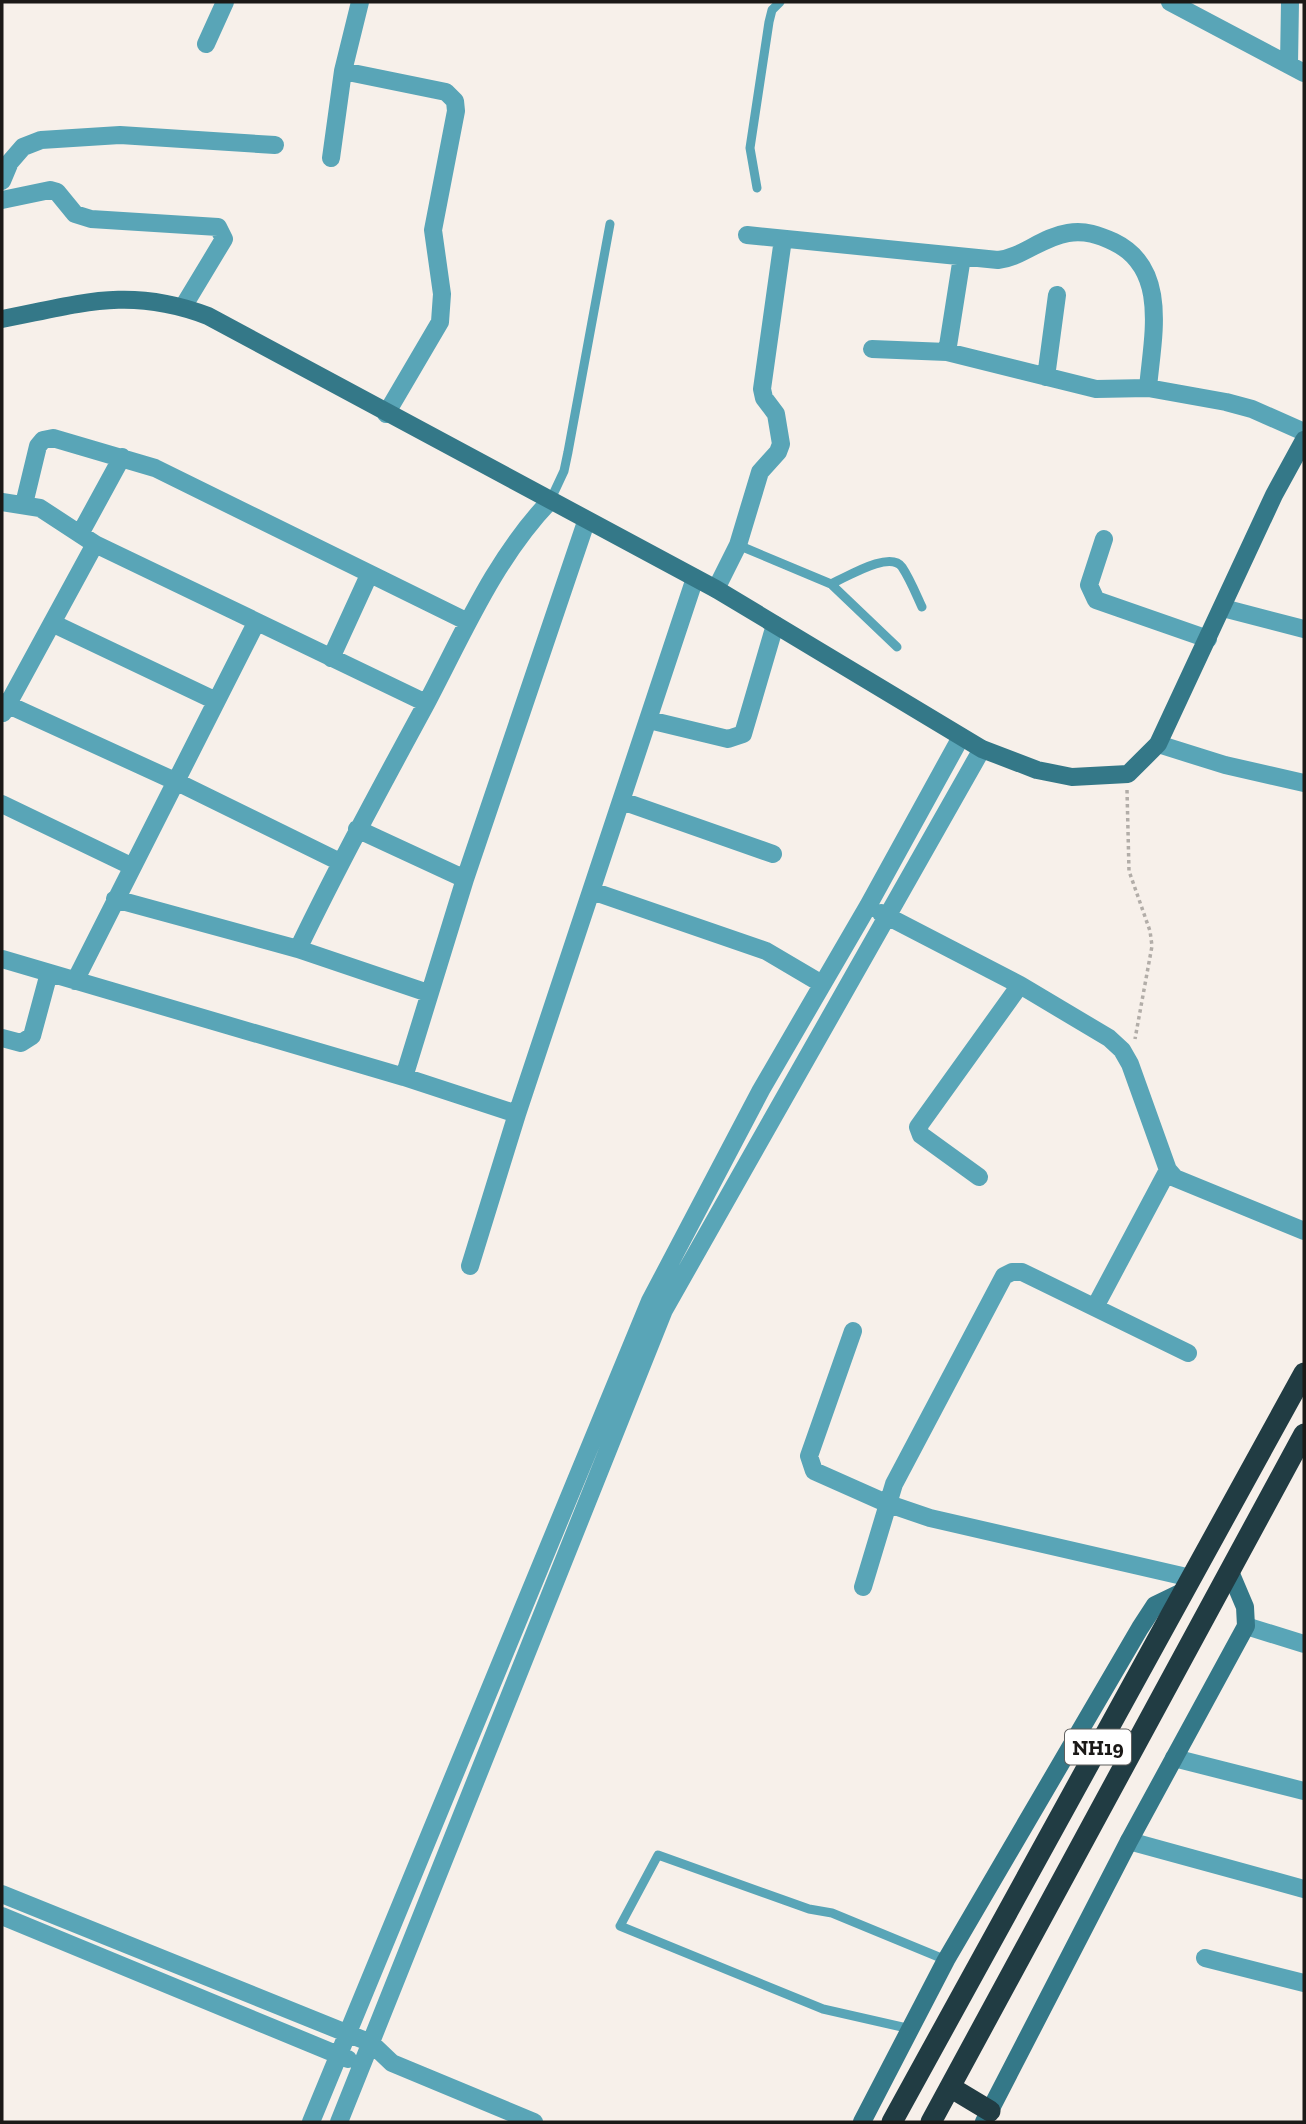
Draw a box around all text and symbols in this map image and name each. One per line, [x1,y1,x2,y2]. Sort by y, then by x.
road number: NH19 [1065,1730,1131,1764]

